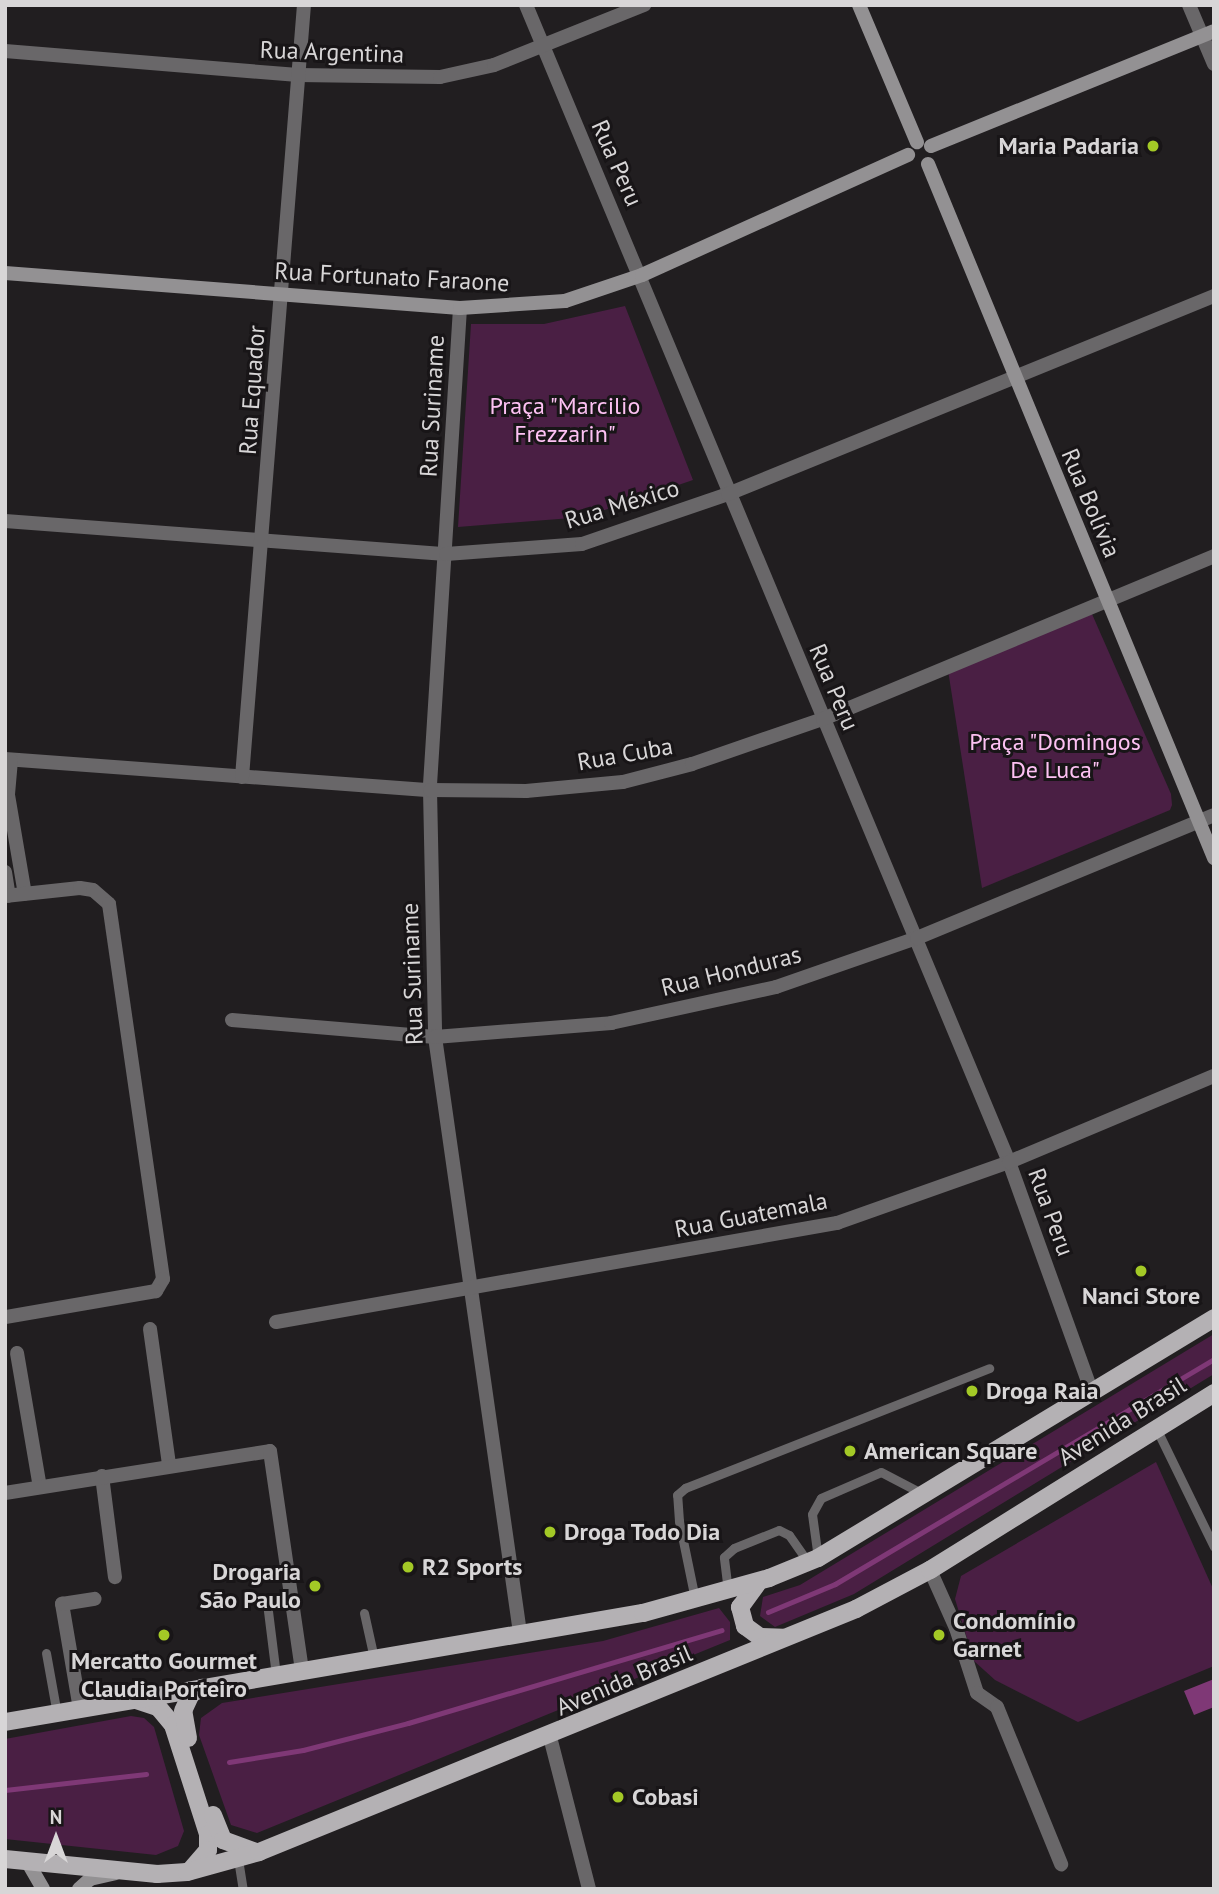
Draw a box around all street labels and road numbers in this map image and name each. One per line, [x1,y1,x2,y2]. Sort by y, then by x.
street label: Rua Argentina [259,35,405,69]
street label: Rua Peru [585,116,649,210]
street label: Rua Fortunato Faraone [274,256,510,298]
street label: Rua Equador [233,324,271,456]
street label: Rua Suriname [414,334,450,478]
street label: Rua Bolívia [1055,444,1127,562]
street label: Rua México [561,473,683,535]
street label: Rua Peru [803,639,865,735]
street label: Rua Cuba [575,731,675,777]
street label: Rua Suriname [395,902,429,1046]
street label: Rua Honduras [658,940,804,1002]
street label: Rua Peru [1022,1164,1080,1260]
street label: Rua Guatemala [672,1186,830,1244]
street label: Avenida Brasil [1053,1370,1191,1472]
street label: Avenida Brasil [552,1638,696,1722]

